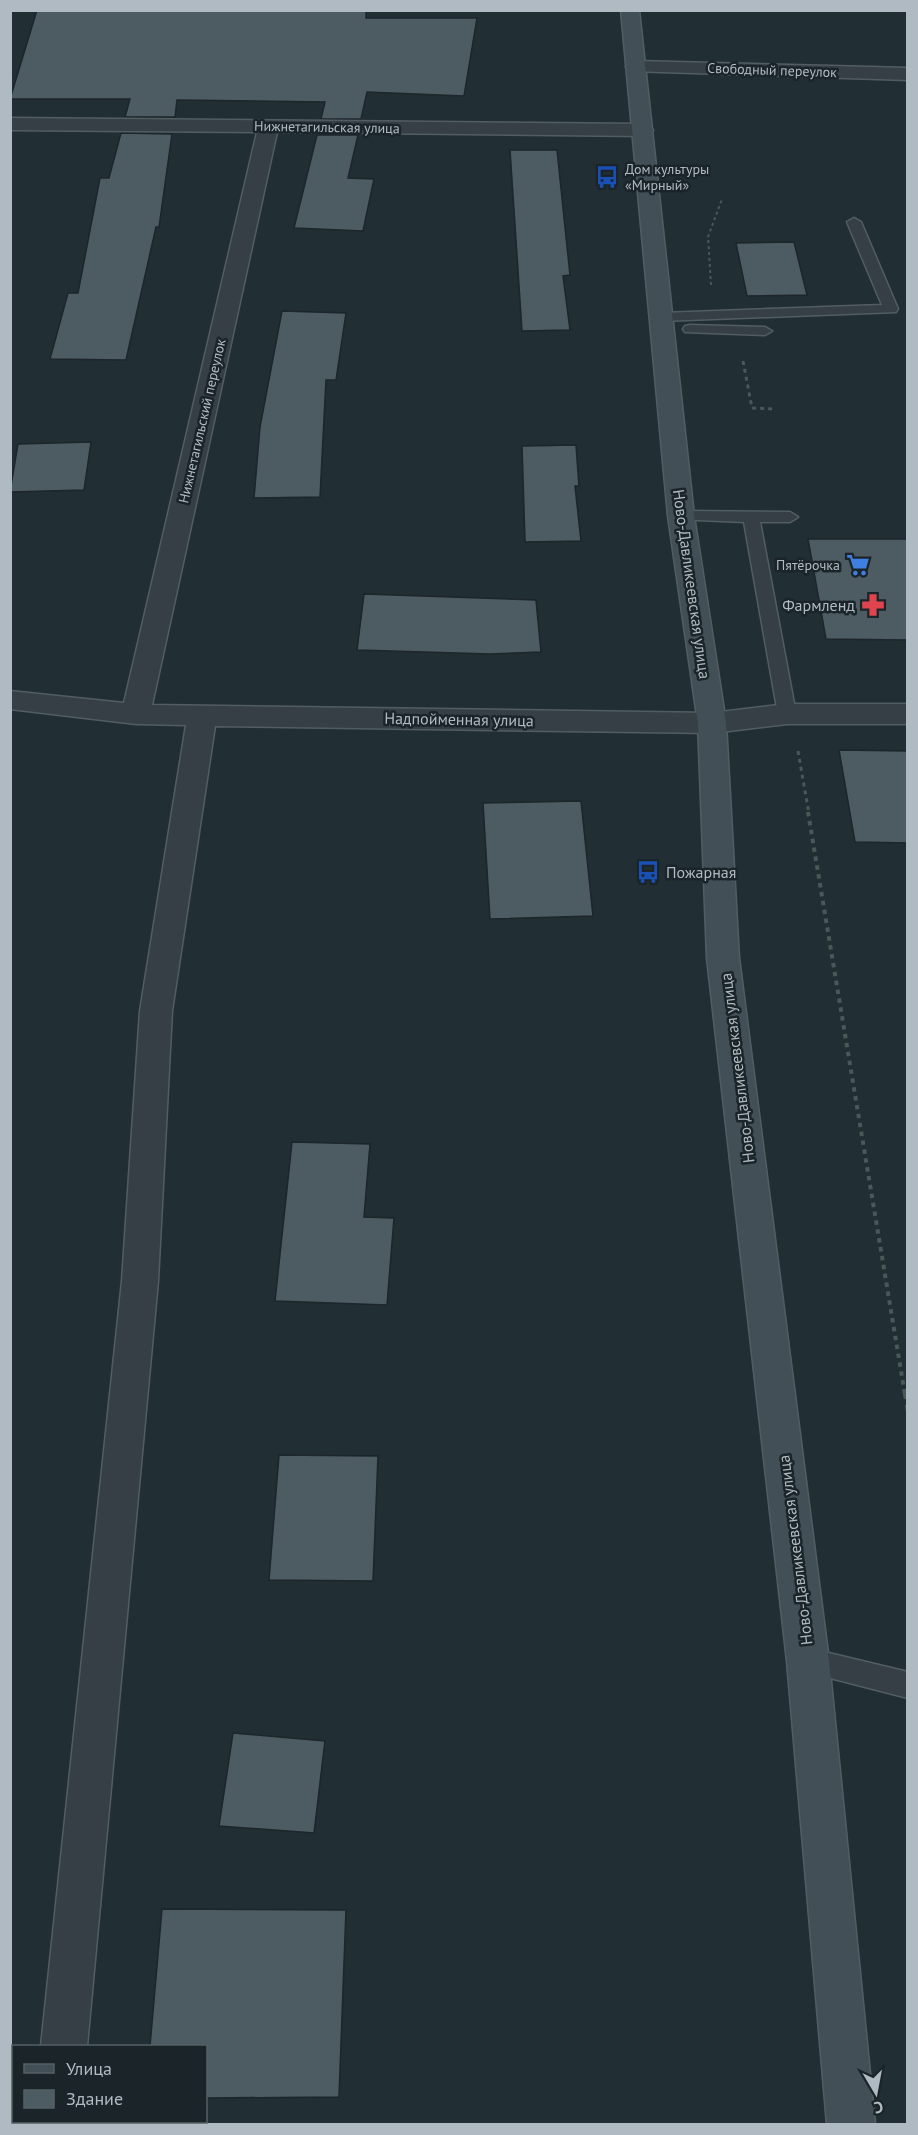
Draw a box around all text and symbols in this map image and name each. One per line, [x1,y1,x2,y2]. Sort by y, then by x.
street label: Свободный переулок [707,59,837,81]
street label: Нижнетагильская улица [254,117,400,137]
place label: Дом культуры «Мирный» [625,160,709,194]
bus stop icon: Дом культуры «Мирный» [594,164,620,190]
street label: Нижнетагильский переулок [174,337,230,505]
street label: Ново-Давликеевская улица [669,488,715,680]
supermarket icon: Пятёрочка [845,552,871,578]
place label: Пятёрочка [776,556,840,574]
pharmacy icon: Фармленд [860,592,886,618]
place label: Фармленд [782,595,855,615]
street label: Надпойменная улица [384,708,534,730]
bus stop icon: Пожарная [635,859,661,885]
place label: Пожарная [666,862,736,882]
street label: Ново-Давликеевская улица [715,972,759,1164]
street label: Ново-Давликеевская улица [773,1454,817,1646]
legend [12,2045,207,2123]
text: Улица [66,2057,112,2080]
north arrow [846,2063,906,2123]
text: Здание [66,2087,123,2110]
text: С [872,2097,885,2118]

